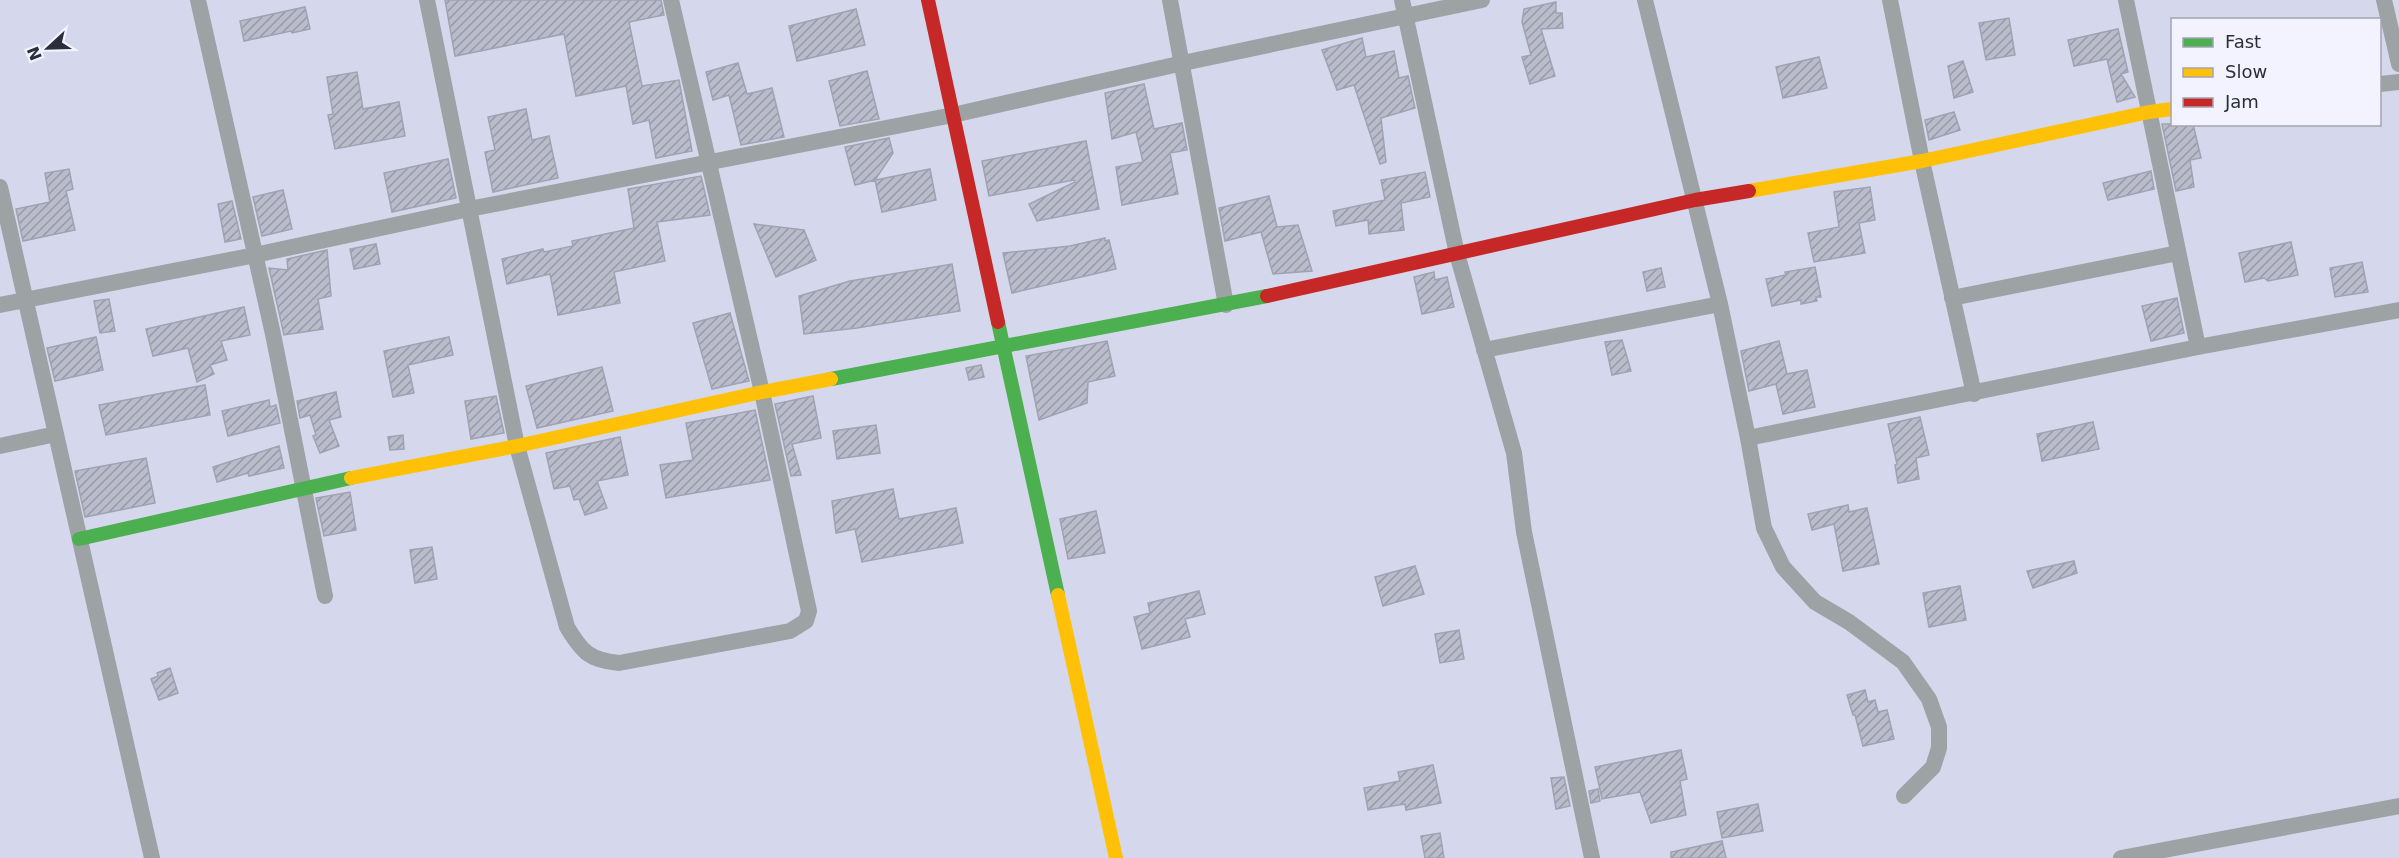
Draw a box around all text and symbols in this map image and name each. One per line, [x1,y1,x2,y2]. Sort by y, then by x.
north arrow [18,18,78,78]
legend [2171,18,2381,126]
text: Fast [2225,31,2261,52]
text: N [23,44,46,63]
text: Slow [2225,61,2267,82]
text: Jam [2224,91,2259,112]

